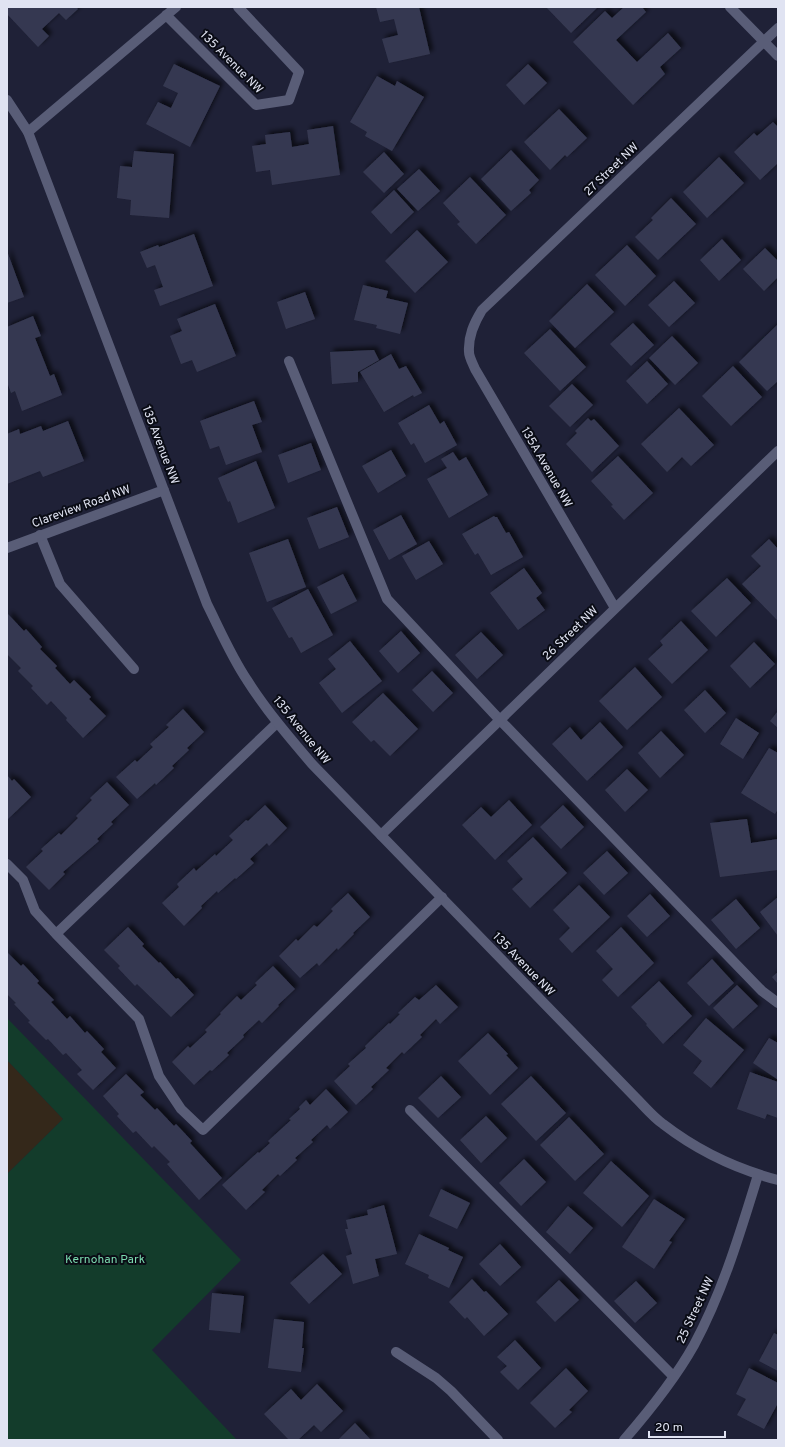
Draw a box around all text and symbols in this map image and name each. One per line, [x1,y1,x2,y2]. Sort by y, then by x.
street label: 135 Avenue NW [196,28,266,98]
street label: 27 Street NW [581,140,642,200]
street label: 135 Avenue NW [138,404,182,487]
street label: 135A Avenue NW [517,424,576,511]
street label: Clareview Road NW [30,482,133,532]
street label: 26 Street NW [539,603,602,664]
street label: 135 Avenue NW [269,693,334,768]
street label: 135 Avenue NW [489,929,558,1000]
park label: Kernohan Park [65,1252,145,1268]
street label: 25 Street NW [673,1274,718,1346]
scale bar [649,1413,725,1439]
text: 20 m [655,1420,683,1436]

